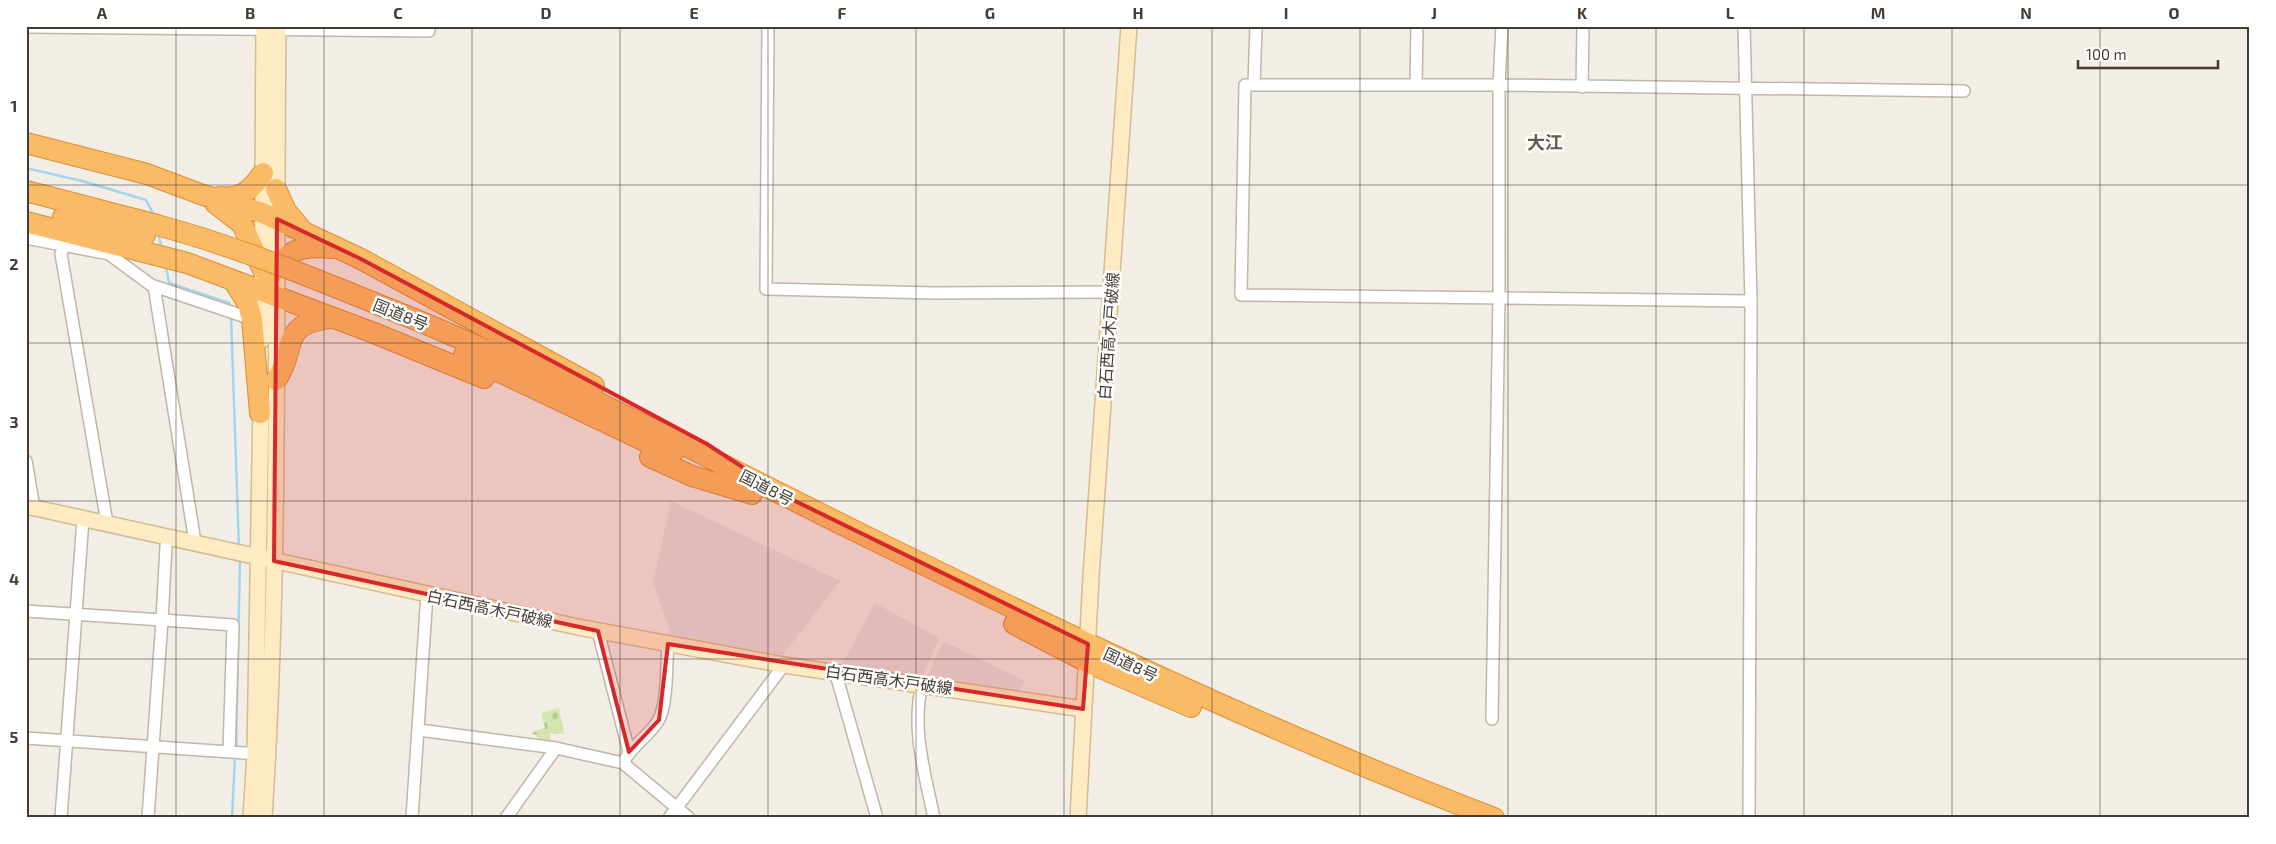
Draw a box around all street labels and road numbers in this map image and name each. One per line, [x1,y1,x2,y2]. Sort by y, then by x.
street label: 白石西高木戸破線 [1094,271,1122,401]
street label: 国道8号 [371,294,431,334]
street label: 国道8号 [737,465,797,509]
street label: 白石西高木戸破線 [425,585,555,631]
street label: 国道8号 [1101,643,1161,685]
street label: 白石西高木戸破線 [824,661,954,697]

